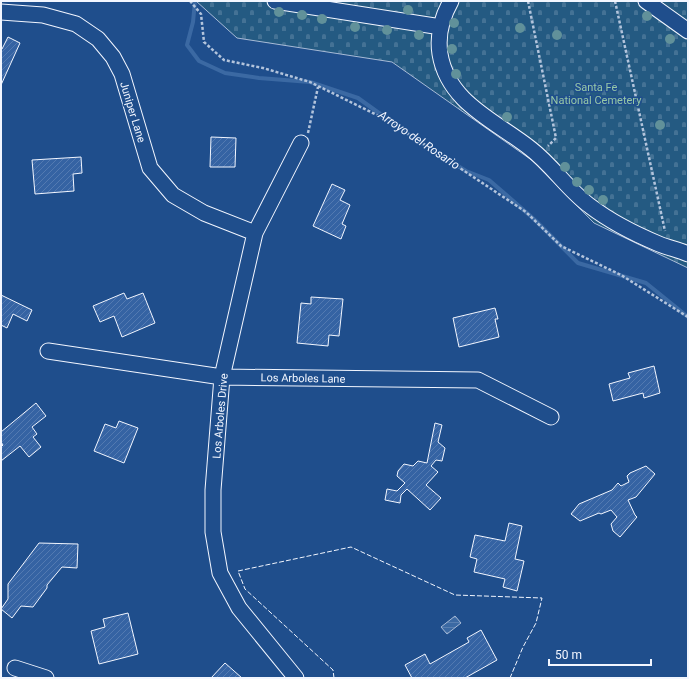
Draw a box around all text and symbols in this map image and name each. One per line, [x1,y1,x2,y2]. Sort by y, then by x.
street label: Juniper Lane [117,80,148,144]
park label: Santa Fe National Cemetery [551,81,642,107]
water label: Arroyo del Rosario [375,107,463,173]
street label: Los Arboles Lane [261,371,346,386]
street label: Los Arboles Drive [210,373,231,459]
scale bar [549,641,651,667]
text: 50 m [555,648,582,662]

